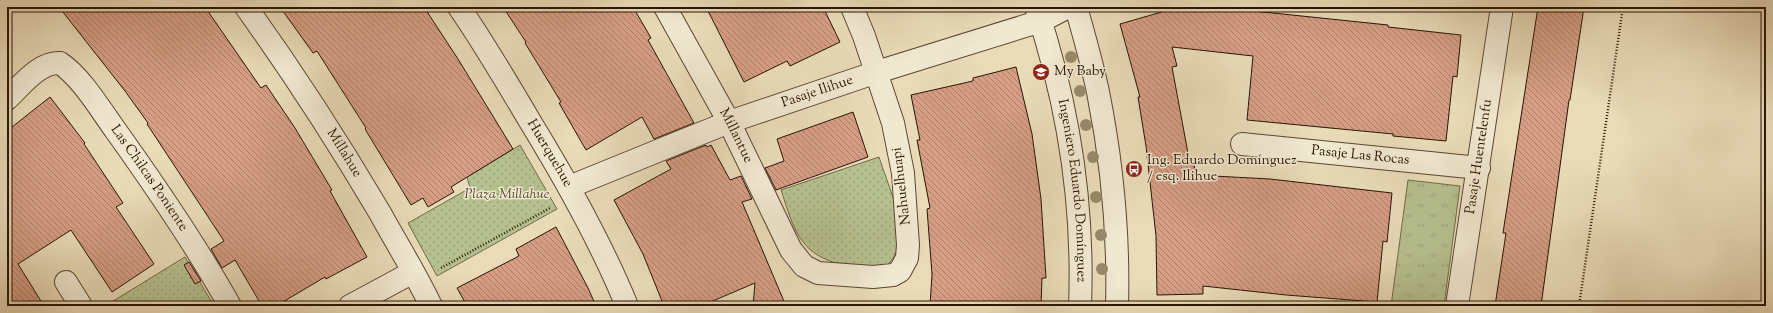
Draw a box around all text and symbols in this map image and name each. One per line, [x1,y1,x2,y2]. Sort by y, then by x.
school or university icon: My Baby [1031,62,1051,82]
place label: My Baby [1054,62,1106,82]
street label: Pasaje Ilihue [779,71,856,114]
street label: Ingeniero Eduardo Domínguez [1052,97,1091,282]
street label: Pasaje Huentelenfu [1461,98,1498,216]
street label: Millantue [713,105,758,167]
street label: Huerquehue [521,116,577,191]
street label: Las Chilcas Poniente [105,121,192,235]
street label: Millahue [321,125,366,181]
street label: Pasaje Las Rocas [1310,141,1410,171]
street label: Nahuelhuapi [887,146,917,226]
place label: Ing. Eduardo Domínguez / esq. Ilihue [1147,151,1296,187]
bus stop icon: Ing. Eduardo Domínguez / esq. Ilihue [1124,159,1144,179]
park label: Plaza Millahue [465,185,550,205]

